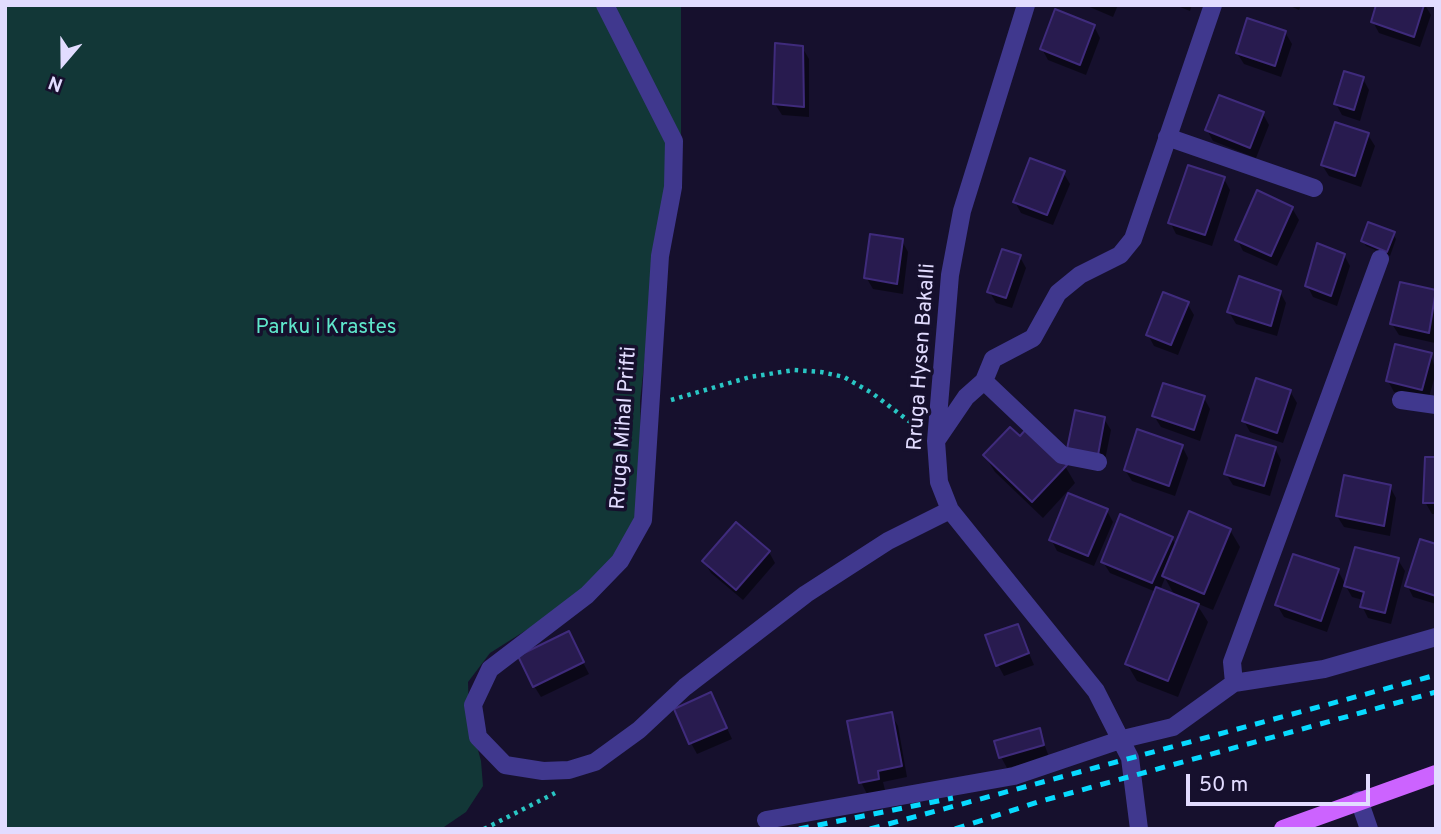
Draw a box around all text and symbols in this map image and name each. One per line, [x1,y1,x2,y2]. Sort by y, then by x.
north arrow [28,28,98,98]
text: N [45,69,66,96]
street label: Rruga Hysen Bakalli [904,262,942,452]
park label: Parku i Krastes [255,316,397,342]
street label: Rruga Mihal Prifti [607,345,643,511]
scale bar [1189,760,1373,804]
text: 50 m [1199,772,1248,799]

